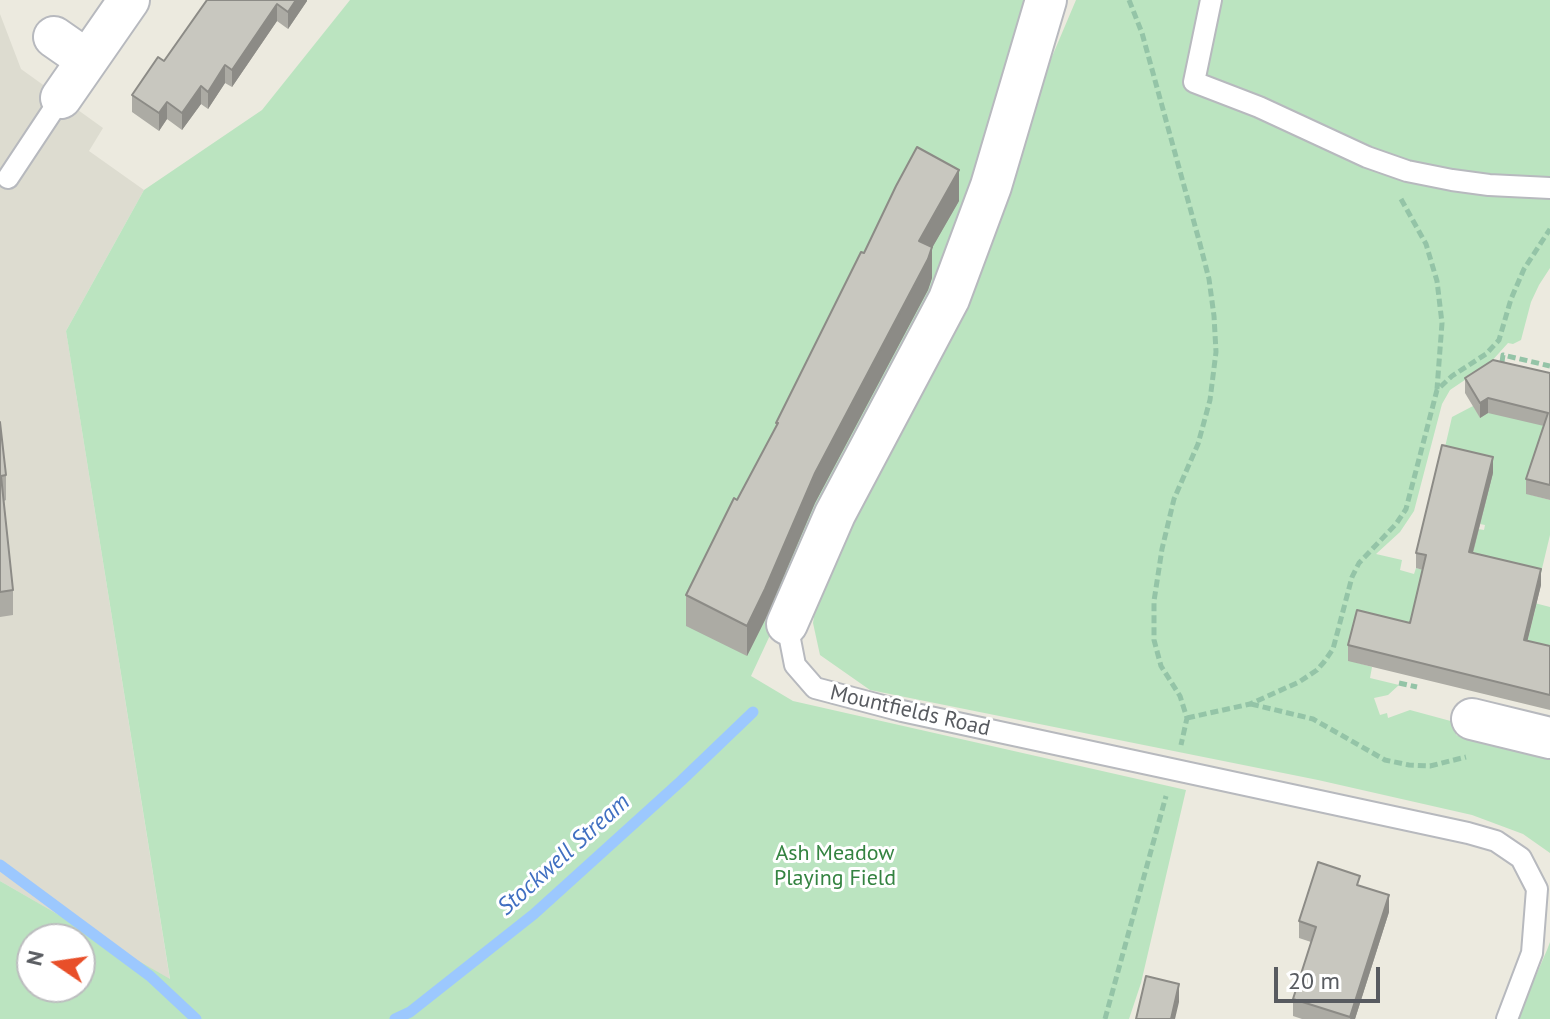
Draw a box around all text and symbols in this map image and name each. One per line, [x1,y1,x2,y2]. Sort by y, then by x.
street label: Mountfields Road [827,680,993,742]
water label: Stockwell Stream [492,788,636,922]
park label: Ash Meadow Playing Field [774,841,896,892]
north arrow [16,923,96,1003]
text: N [19,948,50,968]
scale bar [1278,951,1384,1001]
text: 20 m [1288,965,1340,996]

